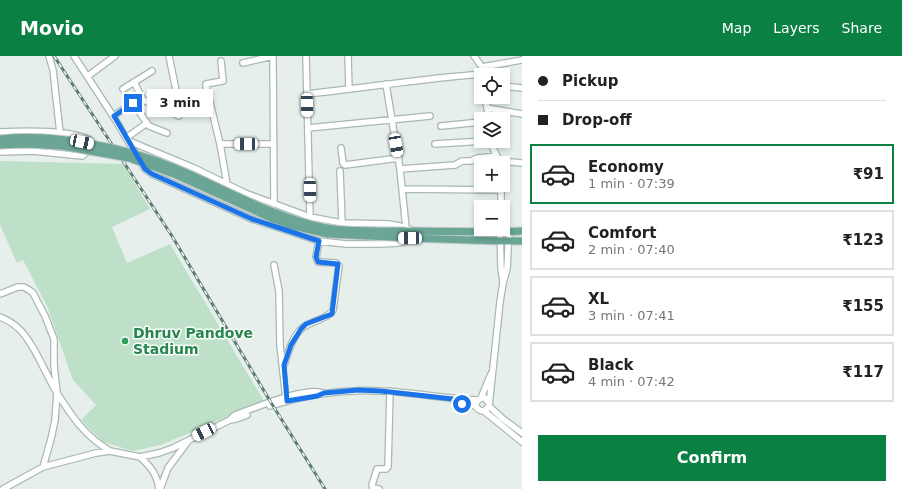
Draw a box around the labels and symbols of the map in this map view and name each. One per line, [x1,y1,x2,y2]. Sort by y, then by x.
callout: 3 min [147,89,213,117]
car [301,93,313,117]
route end [124,94,142,112]
car [388,132,404,158]
car [69,134,95,150]
car [234,138,258,150]
car [304,178,316,202]
car [398,232,422,244]
place label: Dhruv Pandove Stadium [133,325,253,357]
marker: Dhruv Pandove Stadium [120,336,130,346]
route start [453,395,471,413]
car [191,421,217,443]

